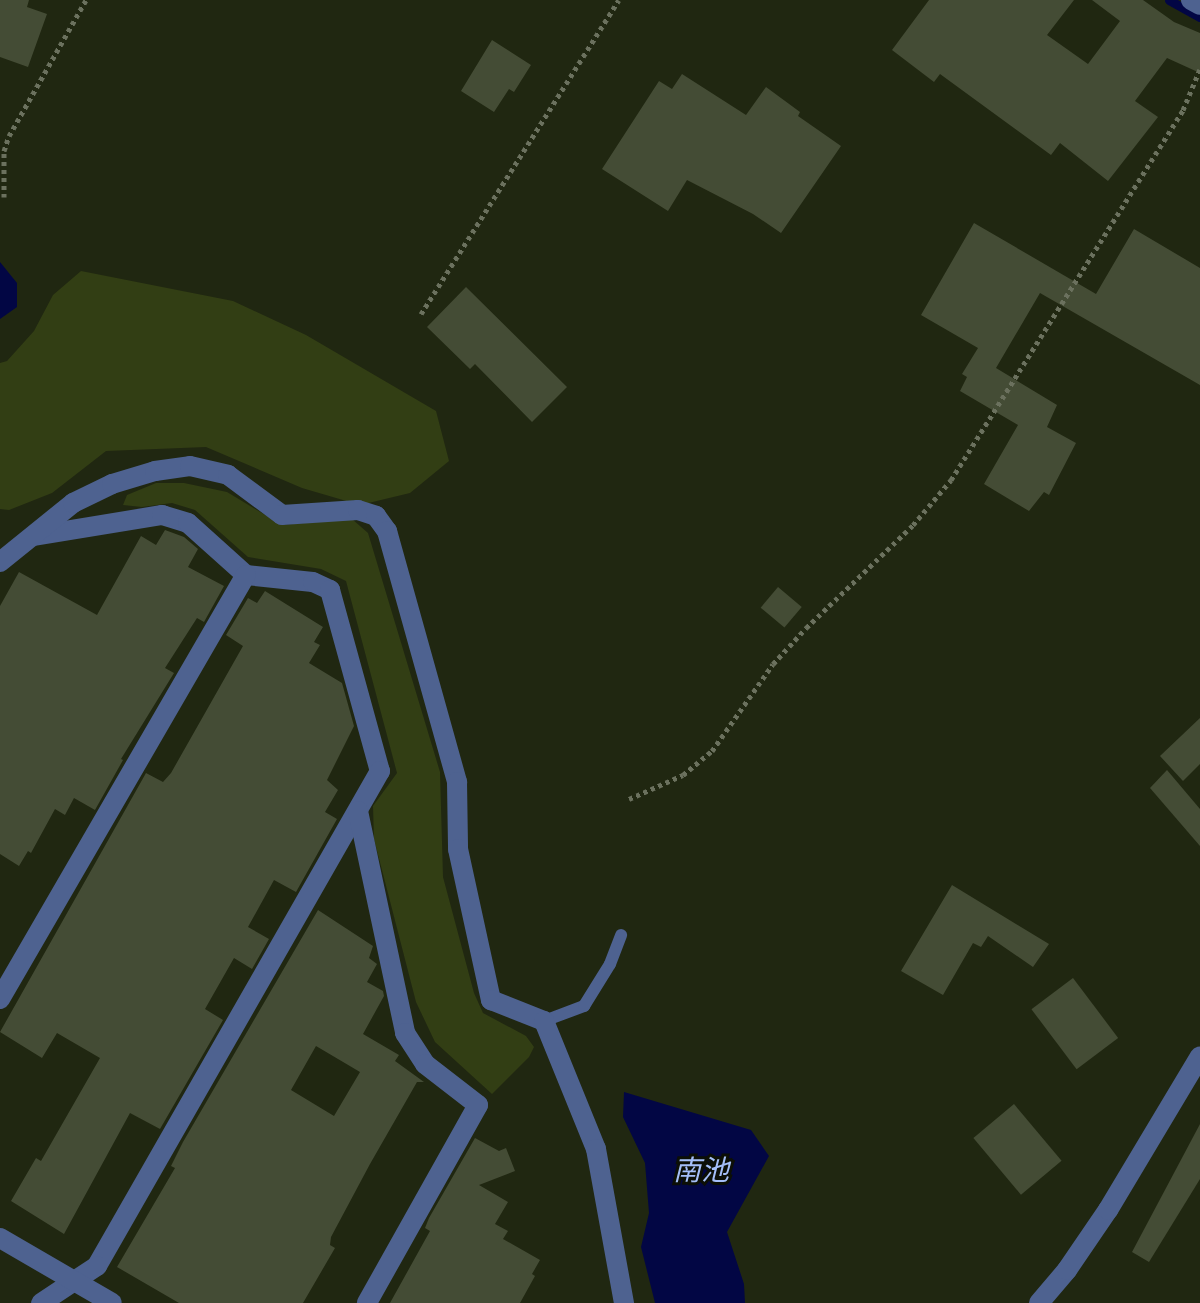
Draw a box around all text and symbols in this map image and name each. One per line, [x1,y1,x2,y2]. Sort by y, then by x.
water label: 南池 [673,1153,729,1187]

